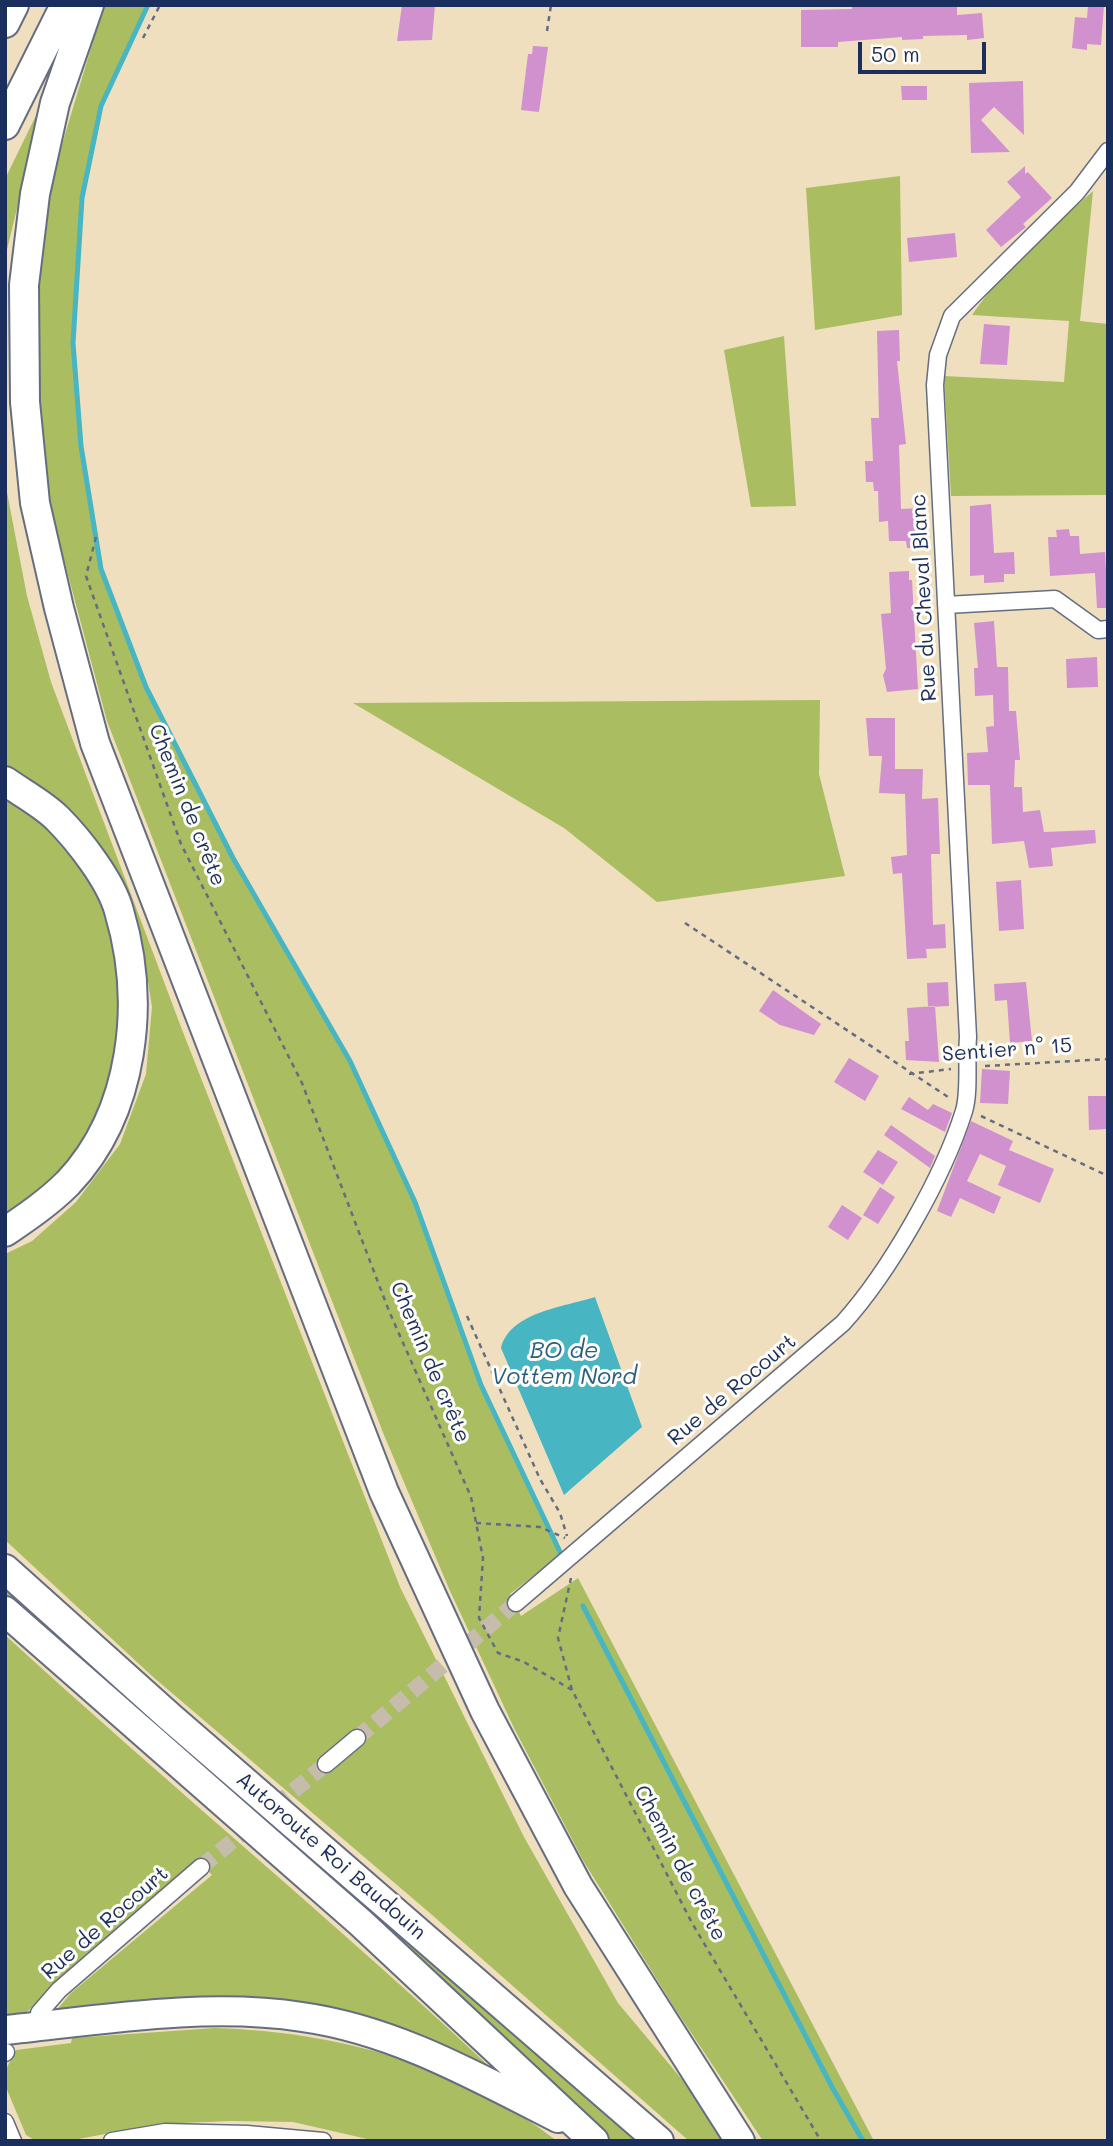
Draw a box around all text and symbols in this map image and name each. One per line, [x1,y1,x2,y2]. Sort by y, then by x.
scale bar [861,28,989,72]
text: 50 m [871,40,920,67]
street label: Rue du Cheval Blanc [906,494,942,702]
street label: Chemin de crête [143,720,231,890]
street label: Sentier n° 15 [941,1033,1073,1067]
street label: Chemin de crête [385,1278,475,1446]
street label: Rue de Rocourt [663,1329,801,1451]
water label: BO de Vottem Nord [491,1337,637,1391]
street label: Autoroute Roi Baudouin [231,1767,431,1945]
street label: Chemin de crête [628,1781,732,1945]
street label: Rue de Rocourt [36,1861,174,1985]

